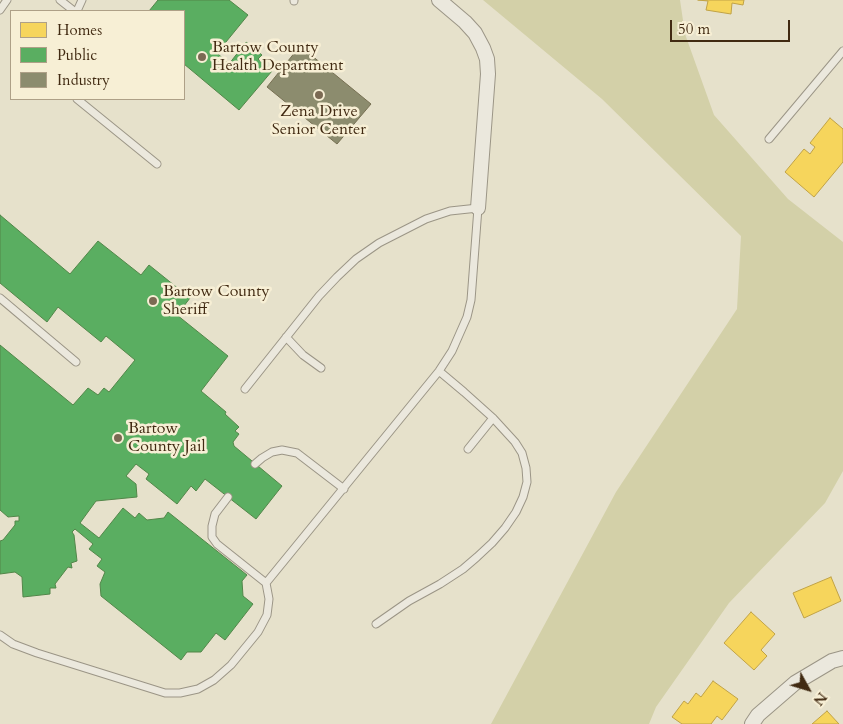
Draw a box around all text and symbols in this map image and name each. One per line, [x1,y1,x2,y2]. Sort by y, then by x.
legend [10,10,185,100]
scale bar [673,10,793,42]
text: 50 m [678,19,710,39]
text: Homes [57,20,102,40]
place label: Bartow County Health Department [212,38,343,76]
text: Public [57,45,97,65]
marker: Bartow County Health Department [196,51,208,63]
text: Industry [57,70,110,90]
marker: Zena Drive Senior Center [313,89,325,101]
place label: Zena Drive Senior Center [272,102,366,140]
place label: Bartow County Sheriff [163,282,270,320]
marker: Bartow County Sheriff [147,295,159,307]
place label: Bartow County Jail [128,419,205,457]
marker: Bartow County Jail [112,432,124,444]
north arrow [783,664,833,714]
text: N [809,688,831,709]

